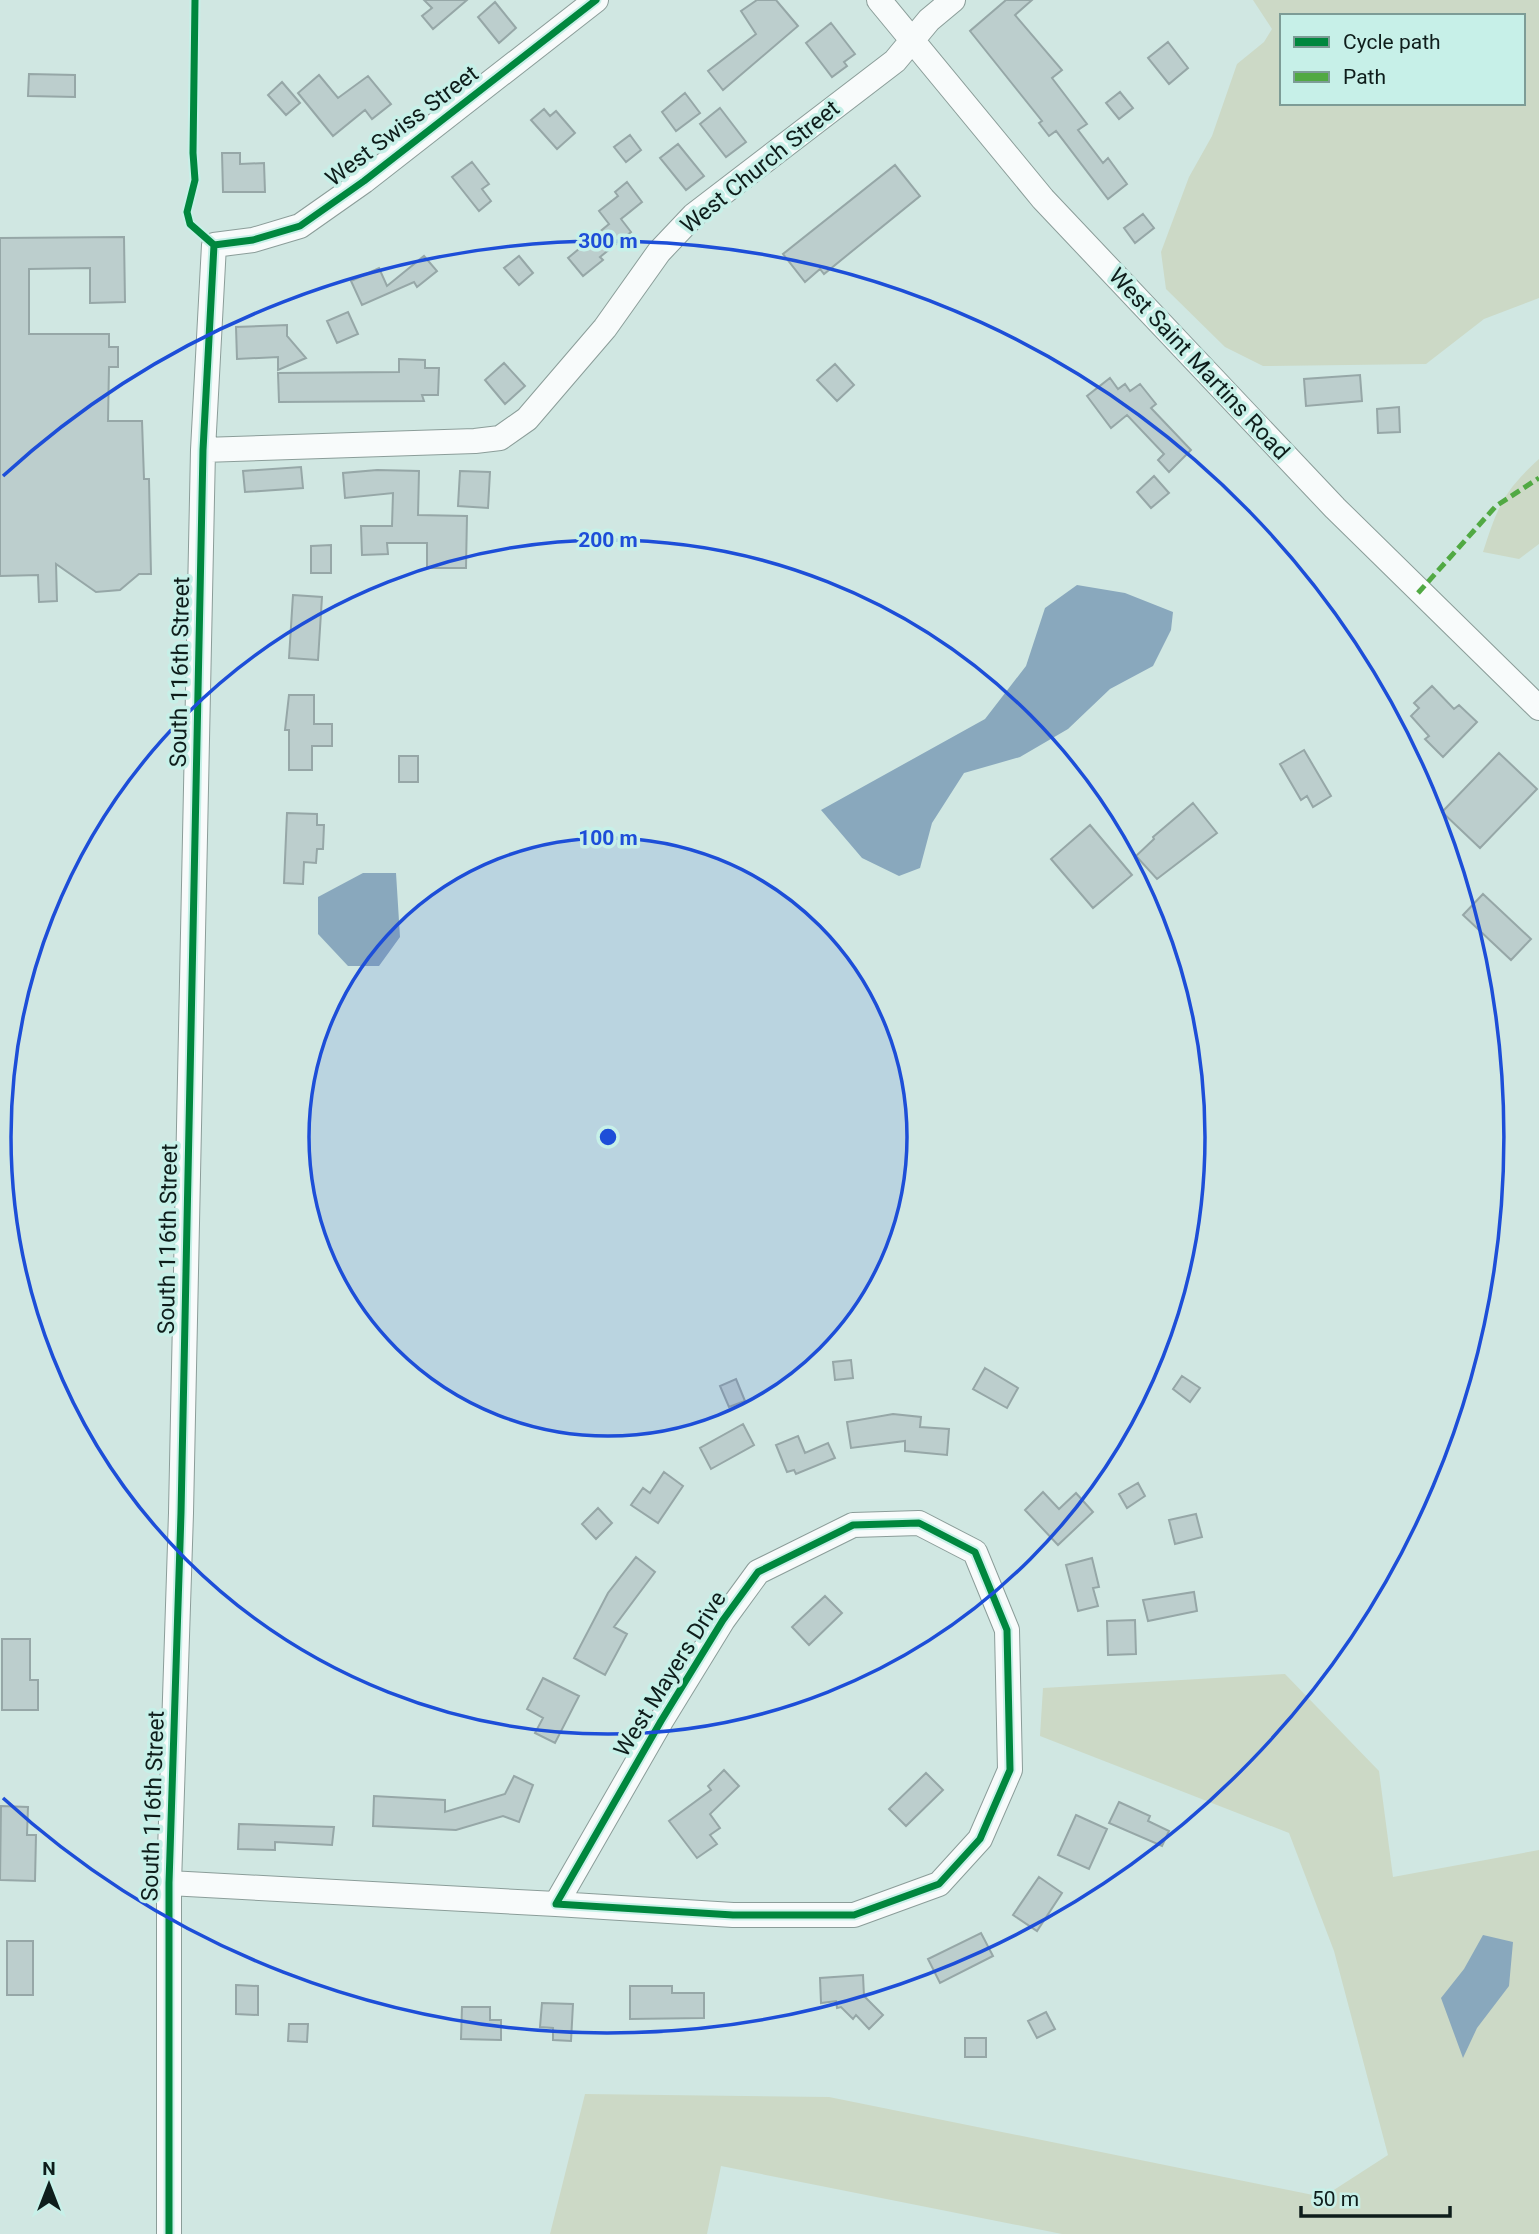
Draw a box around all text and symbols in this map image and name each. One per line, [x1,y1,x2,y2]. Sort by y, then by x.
legend [1280,14,1525,105]
text: Cycle path [1343,30,1441,54]
street label: West Swiss Street [320,60,484,192]
text: Path [1343,65,1386,89]
street label: West Church Street [675,95,845,239]
text: 300 m [578,229,638,253]
street label: West Saint Martins Road [1103,263,1295,465]
text: 200 m [578,528,638,552]
street label: South 116th Street [165,576,195,768]
text: 100 m [578,826,638,850]
centre of rings [596,1125,620,1149]
street label: South 116th Street [153,1143,183,1335]
street label: West Mayers Drive [608,1586,732,1762]
street label: South 116th Street [136,1710,170,1902]
north arrow [14,2150,84,2220]
text: N [42,2157,56,2180]
scale bar [1301,2174,1450,2218]
text: 50 m [1312,2187,1359,2211]

